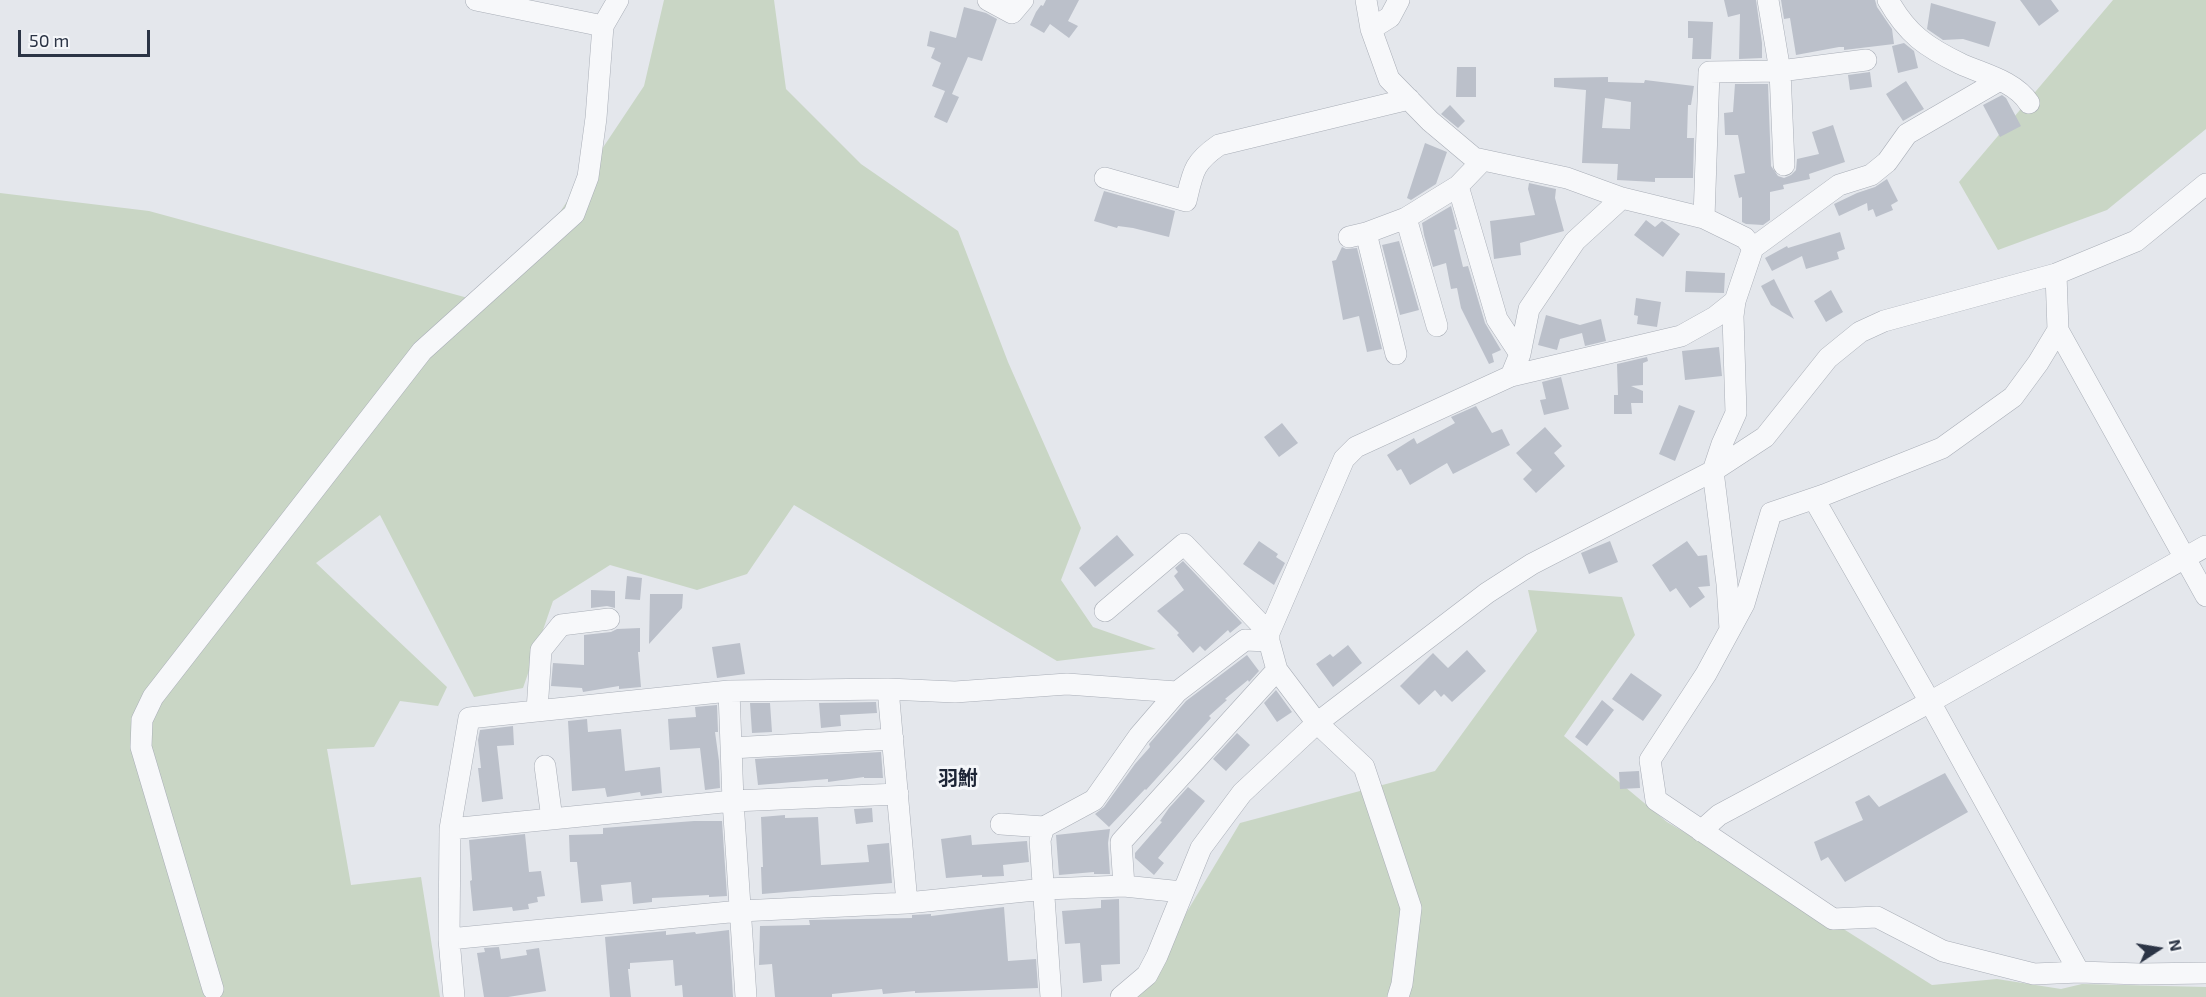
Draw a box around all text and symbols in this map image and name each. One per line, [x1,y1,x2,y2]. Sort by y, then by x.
scale bar [21,18,153,56]
text: 50 m [29,29,69,51]
district label: 羽鮒 [938,766,978,790]
north arrow [2128,919,2188,979]
text: N [2166,938,2187,953]

